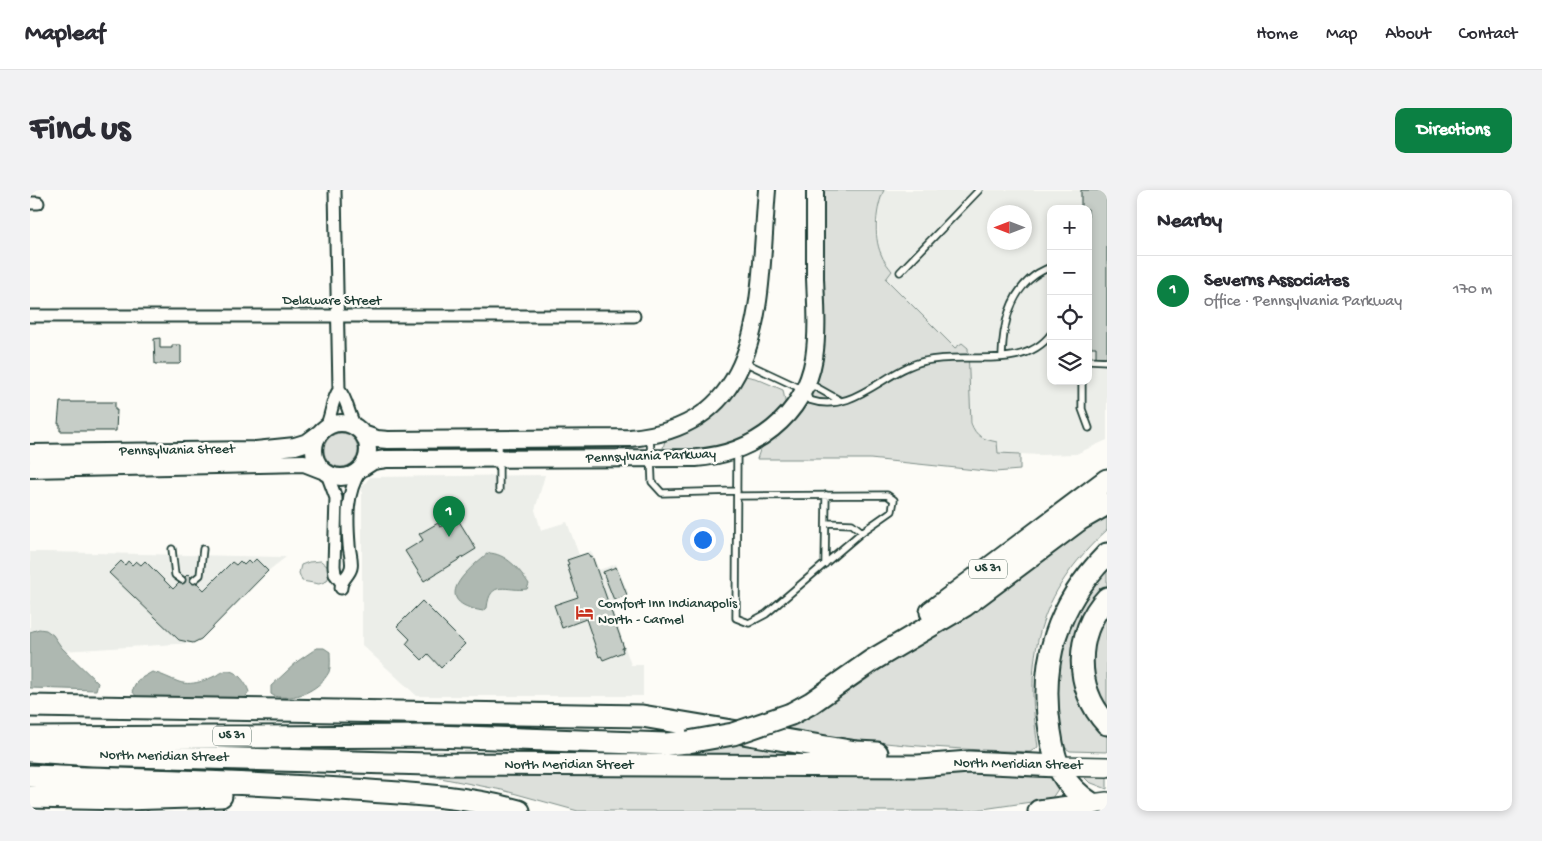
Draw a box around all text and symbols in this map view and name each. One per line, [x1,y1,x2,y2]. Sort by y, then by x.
text: Mapleaf [25,20,105,49]
text: Home [1256,24,1298,45]
text: Map [1326,24,1357,45]
text: About [1385,24,1431,45]
text: Contact [1459,24,1517,45]
button: Directions [1395,108,1512,153]
text: Find us [30,110,130,151]
north arrow [987,205,1032,250]
map controls [1047,205,1092,385]
button: + [1047,205,1092,250]
text: Nearby [1157,210,1222,235]
button: − [1047,250,1092,295]
text: Severns Associates [1204,270,1349,293]
text: 1 [1170,281,1176,300]
text: 170 m [1453,281,1492,300]
street label: Delaware Street [282,293,383,310]
text: Office · Pennsylvania Parkway [1204,293,1402,312]
button: locate [1047,295,1092,340]
button: layers [1047,340,1092,385]
street label: Pennsylvania Street [118,441,236,461]
street label: Pennsylvania Parkway [585,446,717,468]
pin: 1 [433,496,465,537]
your location [690,527,716,553]
road number: US 31 [969,559,1007,578]
place label: Comfort Inn Indianapolis North - Carmel [598,596,738,629]
hotel icon: Comfort Inn Indianapolis North - Carmel [574,602,594,622]
road number: US 31 [213,726,251,746]
street label: North Meridian Street [99,747,230,767]
street label: North Meridian Street [953,755,1084,775]
street label: North Meridian Street [504,757,635,774]

